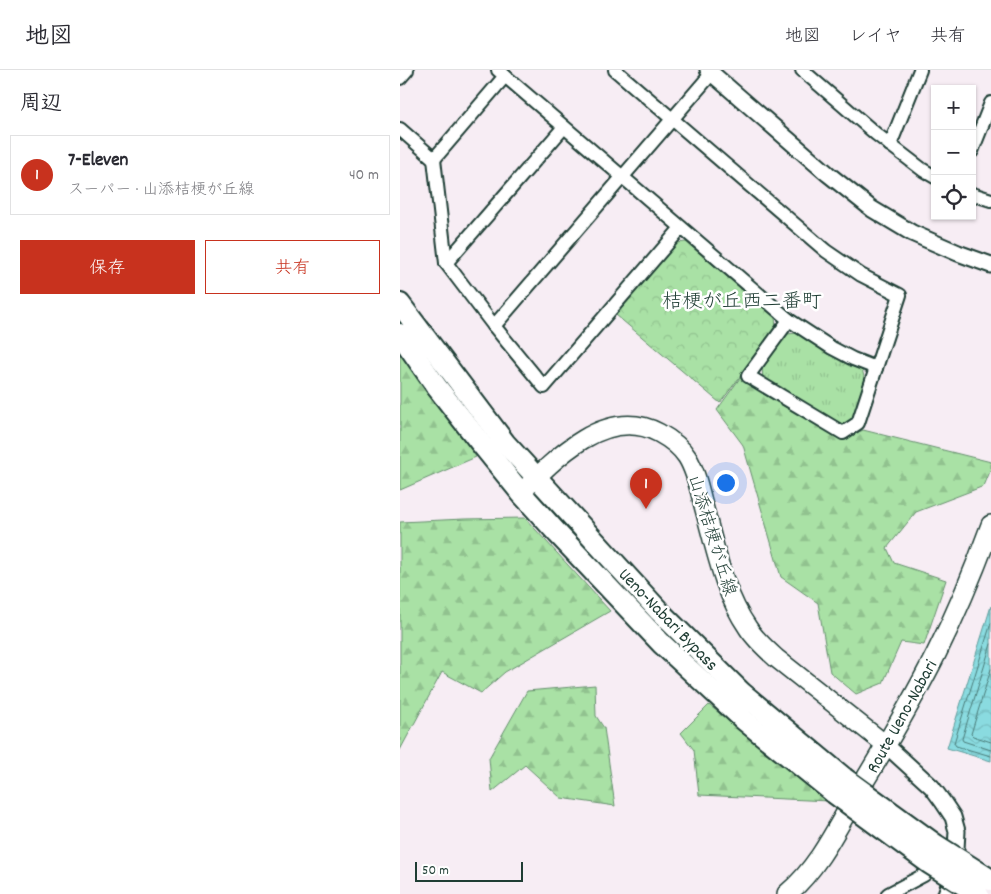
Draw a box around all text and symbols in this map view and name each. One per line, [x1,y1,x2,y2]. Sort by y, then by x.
text: 地図 [25,21,73,55]
text: 地図 [785,25,821,50]
text: レイヤ [849,25,902,50]
text: 共有 [930,25,966,50]
map controls [931,85,976,220]
button: + [931,85,976,130]
text: 周辺 [20,90,62,120]
button: − [931,130,976,175]
text: 7-Eleven [68,148,128,175]
text: 1 [35,164,39,187]
text: 40 m [349,164,379,187]
button: locate [931,175,976,220]
text: スーパー · 山添桔梗が丘線 [68,179,254,202]
button: 保存 [20,240,195,294]
button: 共有 [205,240,380,294]
district label: 桔梗が丘西二番町 [662,289,822,317]
pin: 1 [630,468,662,509]
your location [713,470,739,496]
street label: 山添桔梗が丘線 [680,472,741,600]
street label: Ueno-Nabari Bypass [612,564,723,678]
street label: Route Ueno-Nabari [862,656,945,778]
scale bar [415,859,522,882]
text: 50 m [422,861,449,881]

